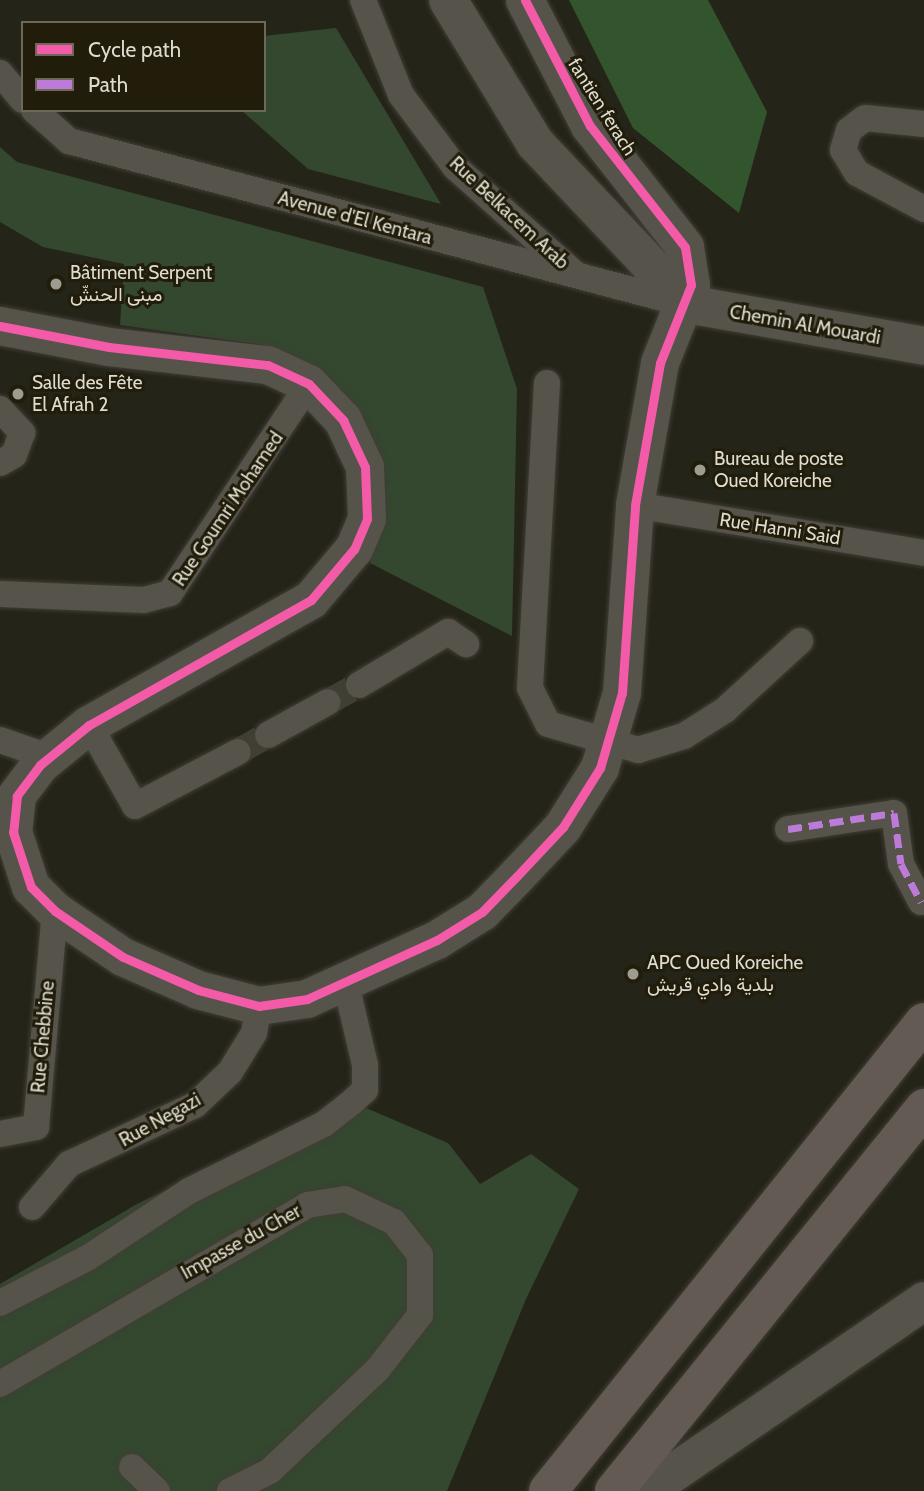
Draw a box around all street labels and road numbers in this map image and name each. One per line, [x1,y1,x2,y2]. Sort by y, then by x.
street label: fantien ferach [563,54,641,160]
street label: Rue Belkacem Arab [445,152,573,274]
street label: Avenue d'El Kentara [276,186,434,250]
street label: Chemin Al Mouardi [728,301,882,349]
street label: Rue Goumri Mohamed [168,427,288,591]
street label: Rue Hanni Said [718,508,842,550]
street label: Rue Chebbine [27,980,59,1094]
street label: Rue Negazi [115,1088,205,1152]
street label: Impasse du Cher [177,1200,305,1284]

